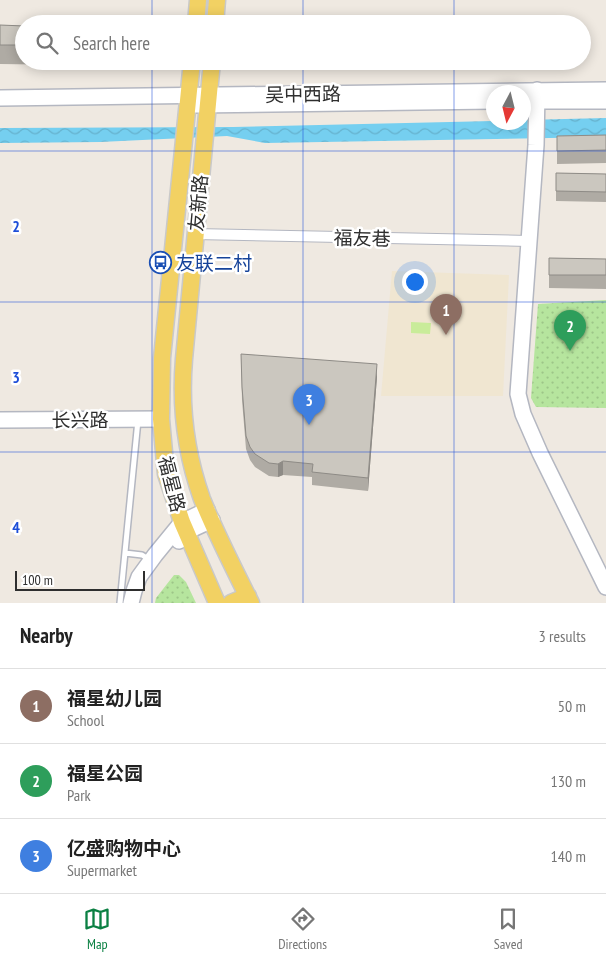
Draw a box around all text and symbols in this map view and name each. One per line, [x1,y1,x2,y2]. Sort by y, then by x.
search box [15,15,591,70]
icon: search [33,29,61,57]
text: Search here [73,31,150,55]
street label: 吴中西路 [265,81,341,107]
north arrow [486,85,531,130]
street label: 友新路 [184,174,212,232]
text: 2 [12,216,20,236]
street label: 福友巷 [333,226,391,250]
bus stop icon: 友联二村 [148,251,172,275]
place label: 友联二村 [176,251,252,275]
your location [402,269,428,295]
pin: 1 [430,294,462,335]
pin: 2 [554,310,586,351]
text: 3 [12,367,20,387]
pin: 3 [293,384,325,425]
street label: 长兴路 [51,408,109,432]
street label: 福星路 [153,453,191,515]
text: 4 [12,517,20,537]
scale bar [15,568,145,591]
text: 100 m [22,571,53,589]
text: Nearby [20,622,73,649]
text: 3 results [539,626,586,646]
text: 福星幼儿园 [67,686,162,710]
text: 1 [32,696,40,716]
text: 50 m [558,696,586,716]
text: School [67,710,104,730]
text: 福星公园 [67,761,143,785]
text: 2 [32,771,40,791]
text: 130 m [551,771,586,791]
text: Park [67,785,91,805]
text: 亿盛购物中心 [67,836,181,860]
text: 3 [32,846,40,866]
text: 140 m [551,846,586,866]
text: Supermarket [67,860,137,880]
tab: Map [83,905,111,953]
tab: Directions [278,905,327,953]
tab: Saved [494,905,523,953]

